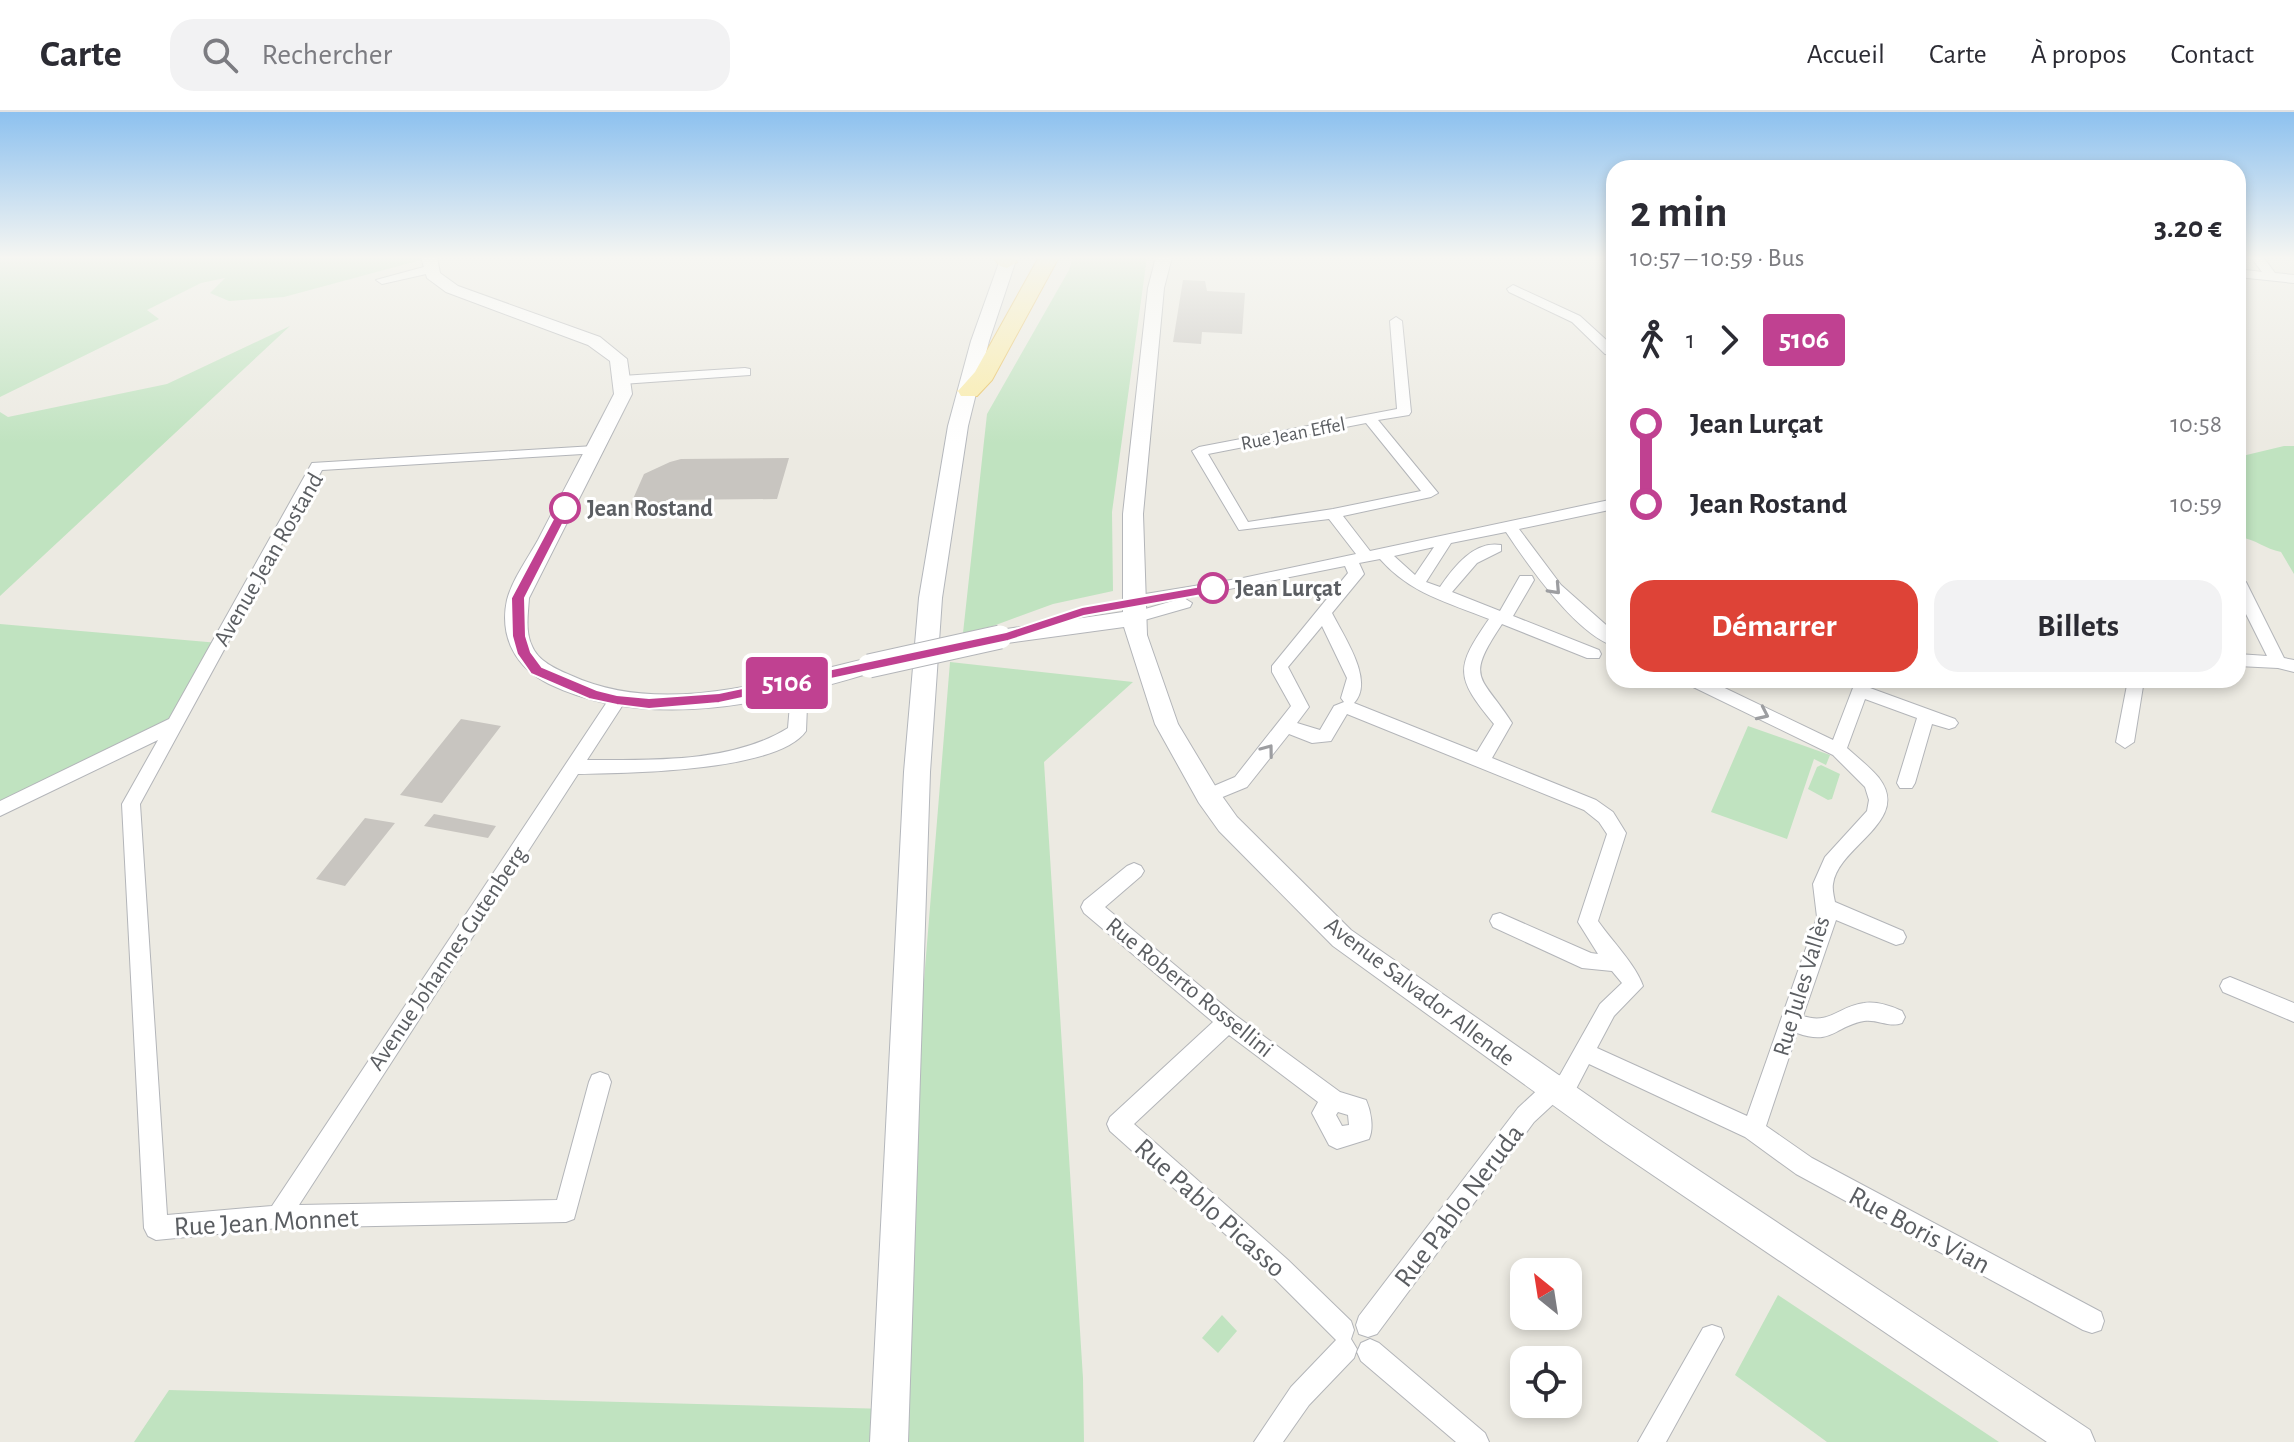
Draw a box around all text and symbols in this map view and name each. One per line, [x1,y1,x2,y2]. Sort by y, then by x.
search box [170,19,730,91]
icon: search [198,33,242,77]
text: Carte [40,36,122,74]
text: Rechercher [262,40,392,70]
text: Accueil [1807,41,1885,69]
text: Carte [1929,41,1987,69]
text: À propos [2031,41,2127,69]
text: Contact [2171,41,2254,69]
text: 2 min [1630,191,1728,235]
text: 3.20 € [2154,213,2222,243]
text: 10:57 – 10:59 · Bus [1630,245,1804,271]
icon: walk [1630,318,1674,362]
icon: forward [1707,318,1751,362]
text: 5106 [1779,326,1829,354]
text: 1 [1686,327,1695,353]
text: Jean Lurçat [1690,409,1823,439]
text: 10:58 [2170,411,2222,437]
street label: Rue Jean Effel [1239,414,1347,454]
street label: Avenue Jean Rostand [210,469,328,650]
text: Jean Rostand [1690,489,1847,519]
text: 10:59 [2170,491,2222,517]
marker: Jean Rostand [550,493,580,523]
place label: Jean Rostand [587,497,713,521]
marker: Jean Lurçat [1198,573,1228,603]
place label: Jean Lurçat [1235,577,1341,601]
one-way arrow [1545,580,1560,594]
button: Démarrer [1630,580,1918,672]
button: Billets [1934,580,2222,672]
line badge: 5106 [731,657,843,709]
text: 5106 [762,669,812,697]
one-way arrow [1755,704,1769,720]
one-way arrow [1258,744,1272,759]
street label: Avenue Johannes Gutenberg [364,842,532,1075]
street label: Rue Roberto Rossellini [1101,913,1278,1062]
street label: Avenue Salvador Allende [1320,913,1519,1071]
street label: Rue Jules Vallès [1769,914,1835,1059]
street label: Rue Pablo Neruda [1390,1120,1530,1293]
street label: Rue Pablo Picasso [1129,1134,1291,1283]
street label: Rue Boris Vian [1844,1182,1994,1280]
street label: Rue Jean Monnet [173,1204,359,1242]
north arrow [1510,1258,1582,1330]
map controls [1510,1258,1582,1418]
button: locate [1510,1346,1582,1418]

